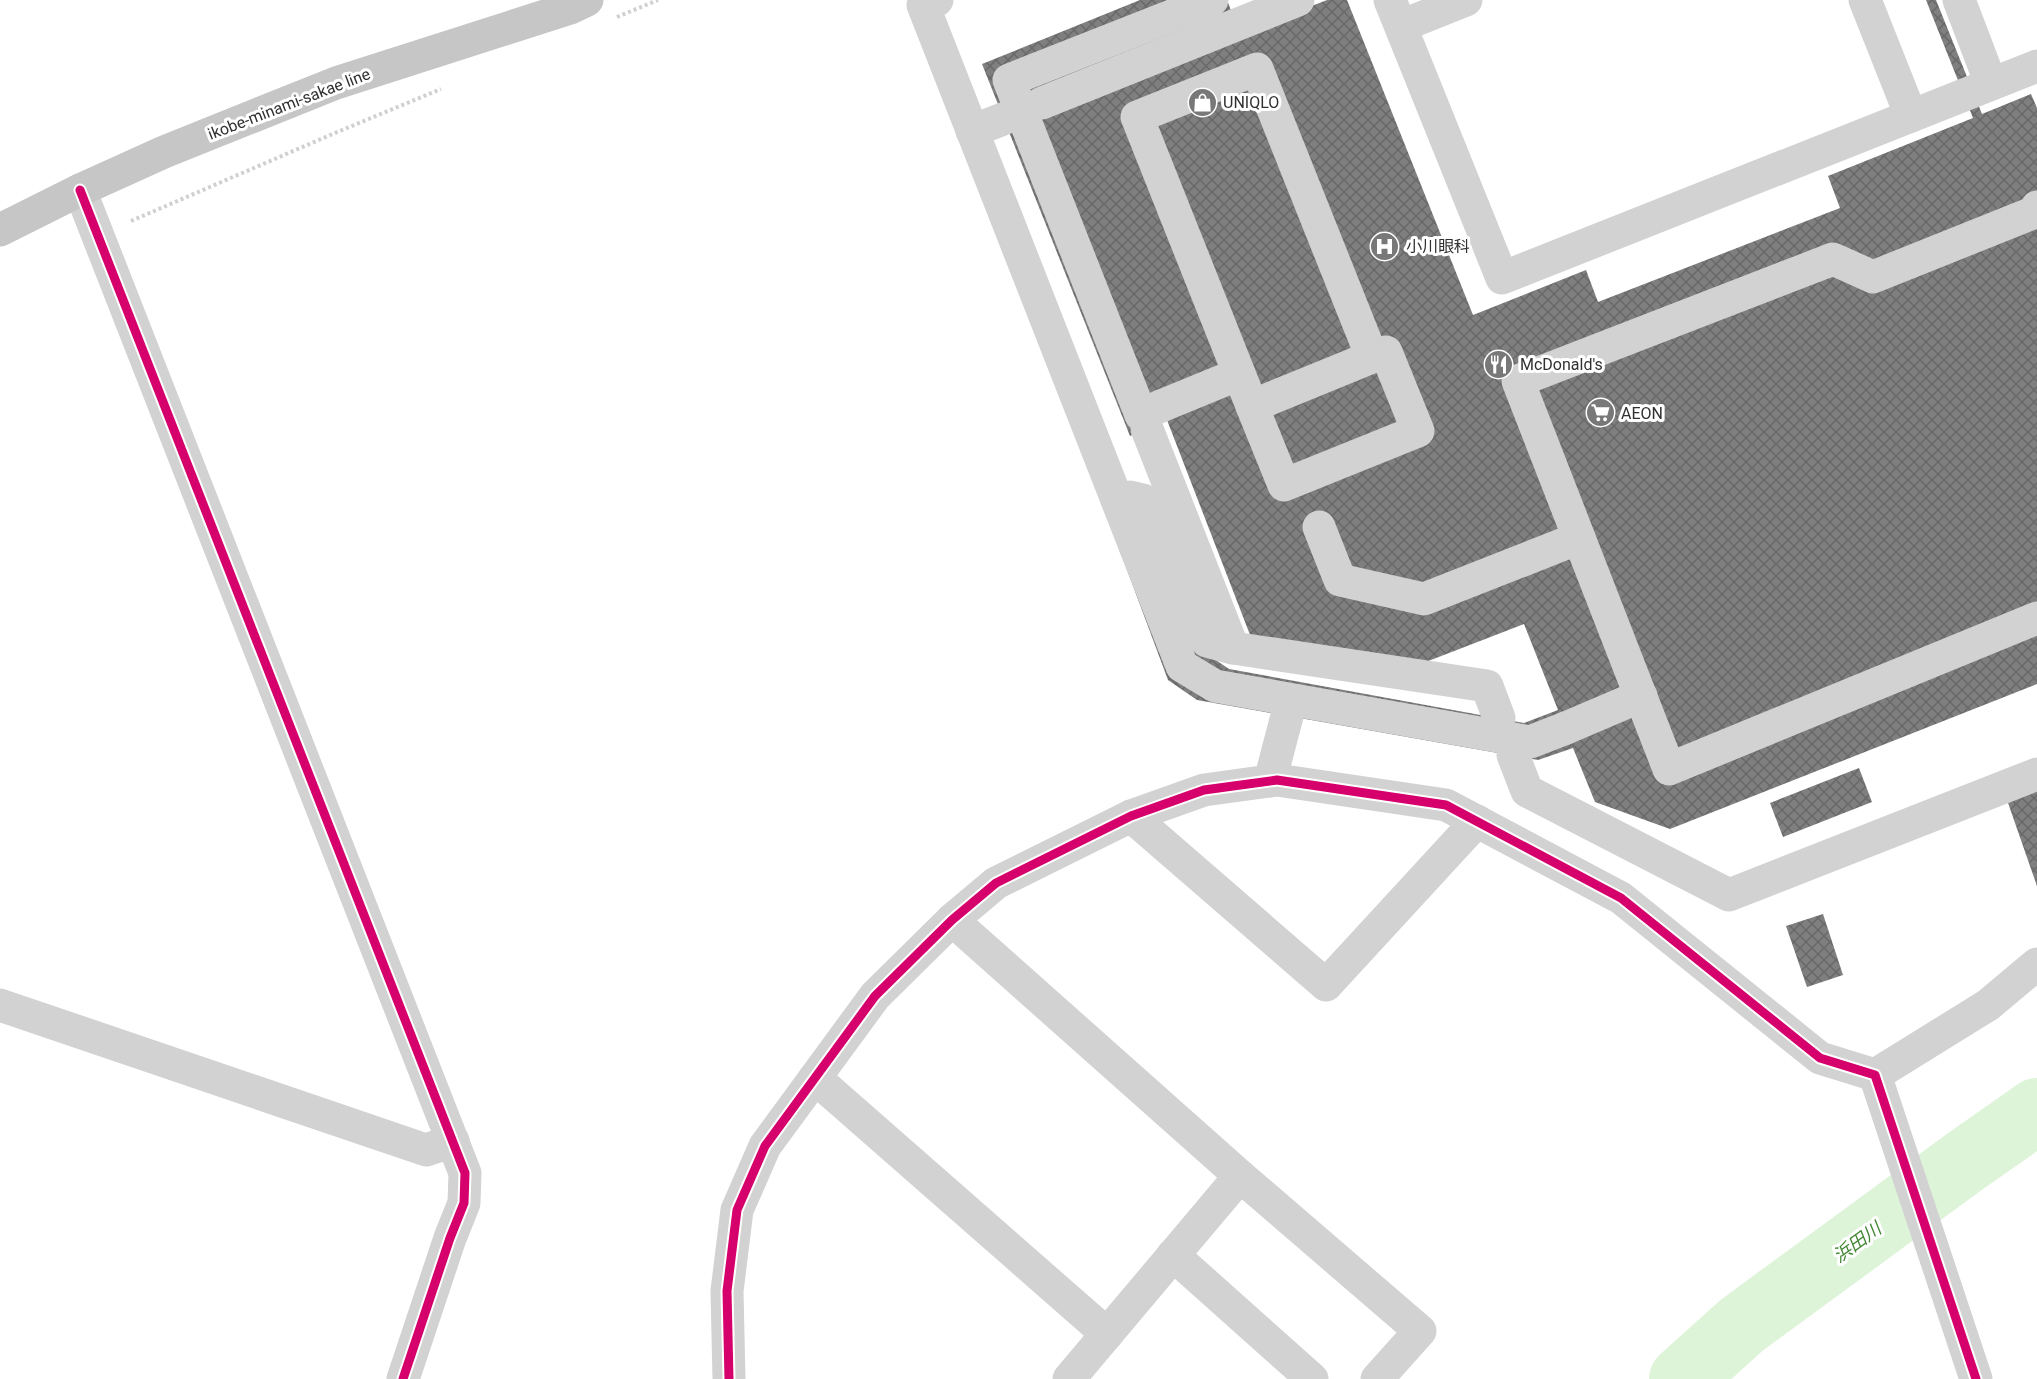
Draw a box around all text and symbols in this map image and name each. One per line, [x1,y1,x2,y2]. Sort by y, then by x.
street label: ikobe-minami-sakae line [205,64,373,144]
shop icon: UNIQLO [1186,86,1218,118]
place label: UNIQLO [1223,93,1279,112]
hospital icon: 小川眼科 [1369,230,1401,262]
place label: 小川眼科 [1406,237,1470,256]
restaurant icon: McDonald's [1483,348,1515,380]
place label: McDonald's [1520,355,1603,374]
supermarket icon: AEON [1584,397,1616,429]
place label: AEON [1621,404,1663,423]
water label: 浜田川 [1829,1216,1887,1266]

